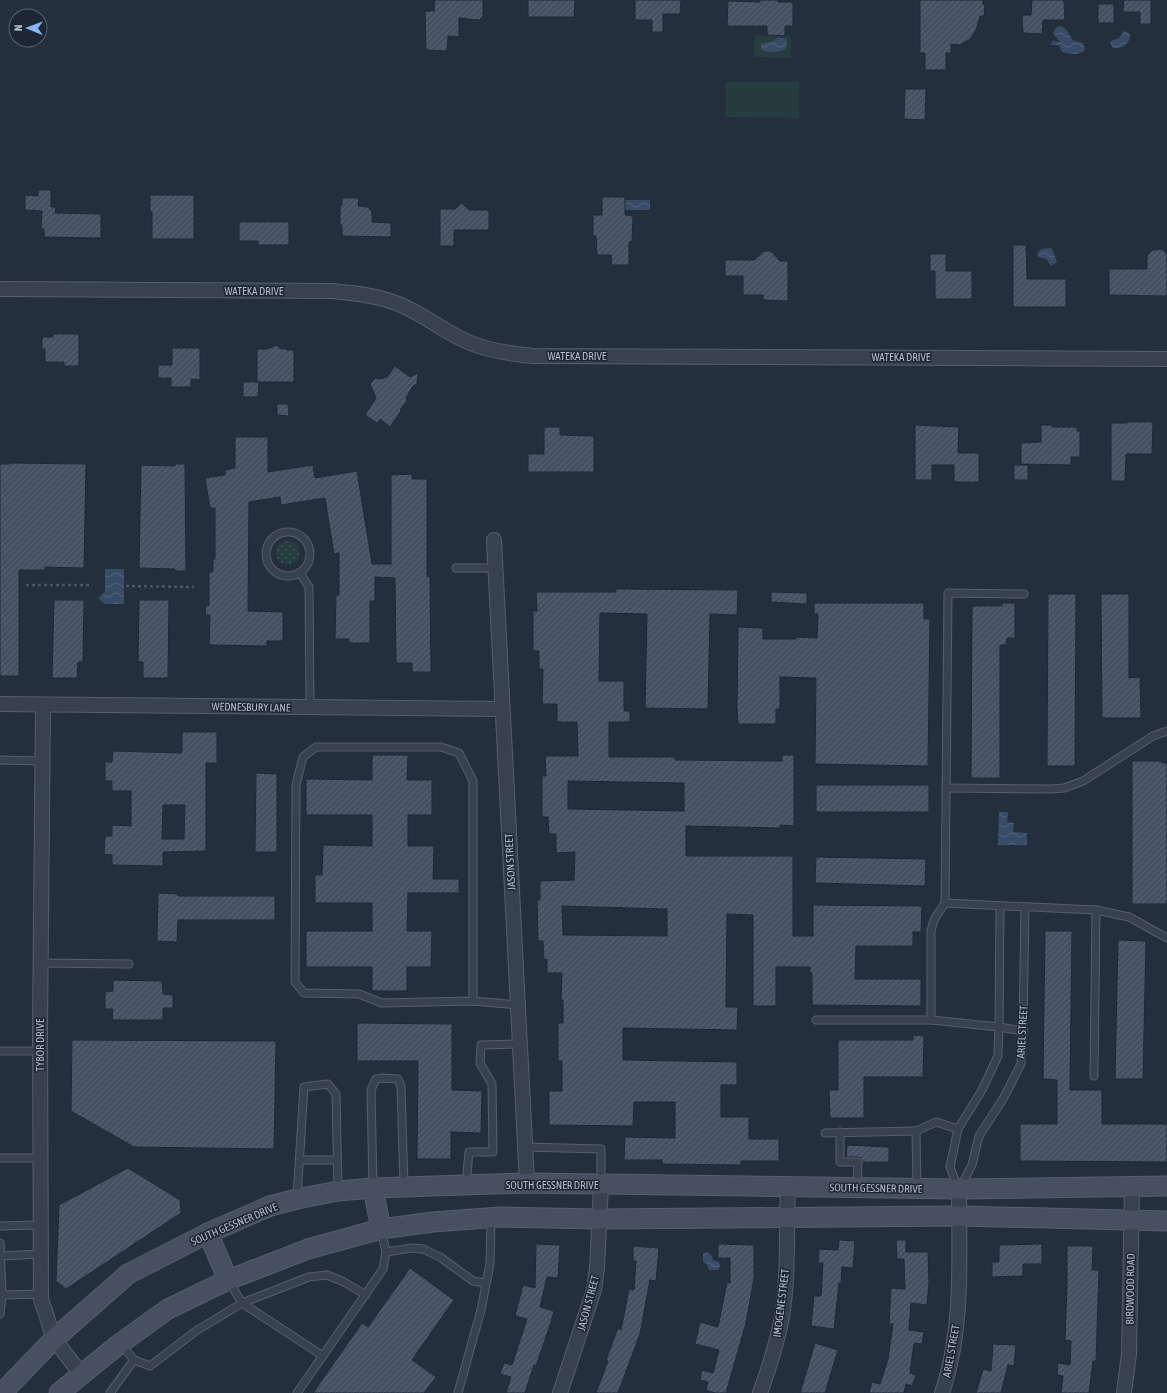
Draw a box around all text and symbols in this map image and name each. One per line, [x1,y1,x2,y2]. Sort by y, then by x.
north arrow [8,8,48,48]
text: N [12,24,24,31]
street label: WATEKA DRIVE [224,285,284,297]
street label: WATEKA DRIVE [547,350,607,362]
street label: WATEKA DRIVE [871,351,931,363]
street label: WEDNESBURY LANE [211,700,291,714]
street label: JASON STREET [503,833,517,891]
street label: ARIEL STREET [1015,1005,1029,1059]
street label: TYBOR DRIVE [34,1018,46,1071]
street label: SOUTH GESSNER DRIVE [506,1179,599,1191]
street label: SOUTH GESSNER DRIVE [830,1181,923,1195]
street label: SOUTH GESSNER DRIVE [189,1200,279,1248]
street label: BIRDWOOD ROAD [1123,1253,1137,1325]
street label: IMOGENE STREET [771,1268,791,1338]
street label: JASON STREET [575,1274,601,1332]
street label: ARIEL STREET [940,1324,962,1378]

